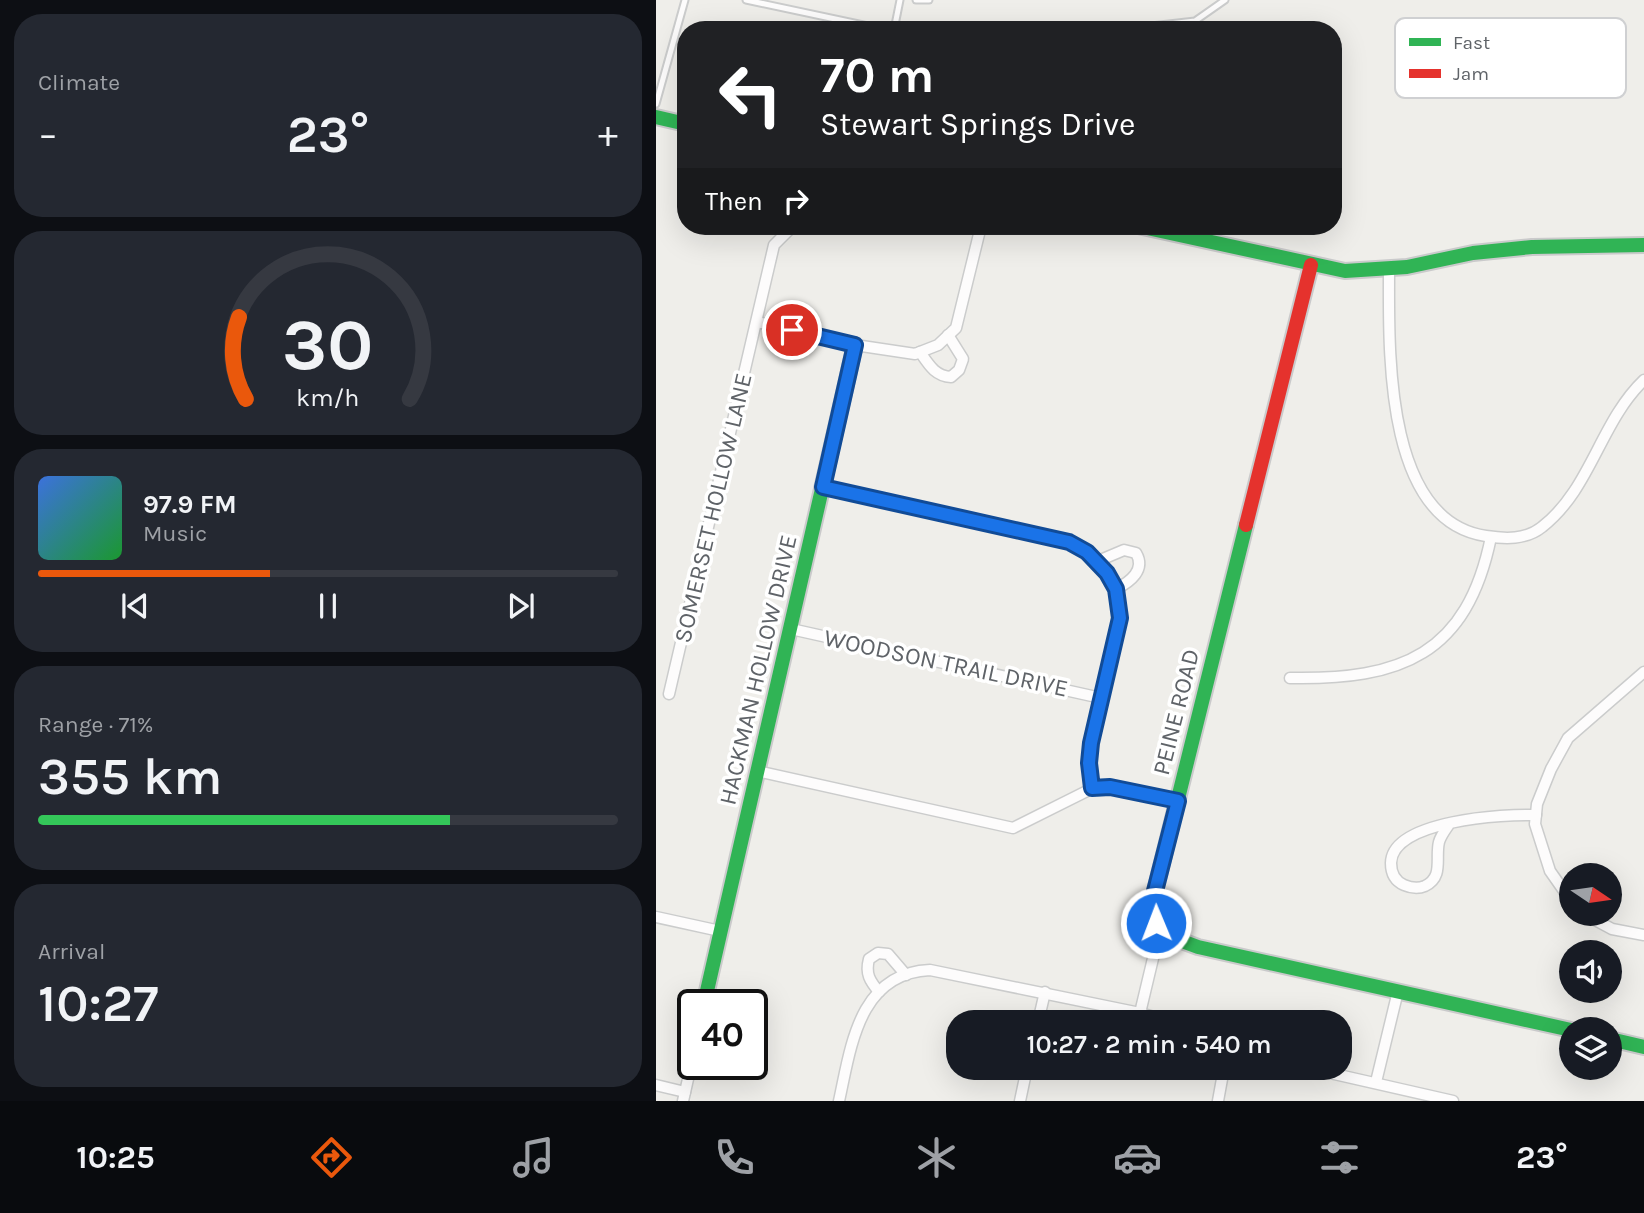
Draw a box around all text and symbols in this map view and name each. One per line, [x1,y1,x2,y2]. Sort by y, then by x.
legend [1395,18,1626,98]
text: Fast [1453,32,1490,54]
text: 70 m [820,47,934,104]
icon: left [705,49,796,140]
text: Jam [1453,63,1489,85]
text: Climate [38,69,120,96]
text: 23° [287,104,369,165]
text: Stewart Springs Drive [820,106,1136,143]
text: − [38,112,58,157]
text: + [598,112,618,157]
icon: right [777,182,815,220]
text: Then [705,186,763,217]
pin [762,300,822,360]
text: 30 [282,303,374,388]
icon: arrive [773,311,811,349]
street label: SOMERSET HOLLOW LANE [668,371,758,645]
text: km/h [296,383,360,412]
text: 97.9 FM [143,489,237,520]
text: Music [143,520,207,547]
street label: HACKMAN HOLLOW DRIVE [713,532,803,808]
icon: previous [116,587,154,625]
icon: pause [309,587,347,625]
icon: next [502,587,540,625]
street label: WOODSON TRAIL DRIVE [821,623,1071,703]
street label: PEINE ROAD [1147,646,1205,778]
text: Range · 71% [38,711,154,738]
text: 355 km [38,746,222,807]
north arrow [1559,863,1622,926]
map controls [1559,863,1622,1080]
position arrow [1119,886,1193,960]
text: Arrival [38,938,105,965]
button: sound [1559,940,1622,1003]
text: 10:27 [38,973,159,1034]
speed limit sign: 40 [677,989,768,1080]
button: layers [1559,1017,1622,1080]
text: 10:27 · 2 min · 540 m [1026,1029,1272,1060]
icon: directions [307,1133,356,1182]
icon: music [509,1133,558,1182]
icon: phone [710,1133,759,1182]
icon: climate [912,1133,961,1182]
icon: car [1113,1133,1162,1182]
icon: filters [1315,1133,1364,1182]
text: 10:25 [76,1139,155,1176]
text: 23° [1516,1139,1568,1176]

